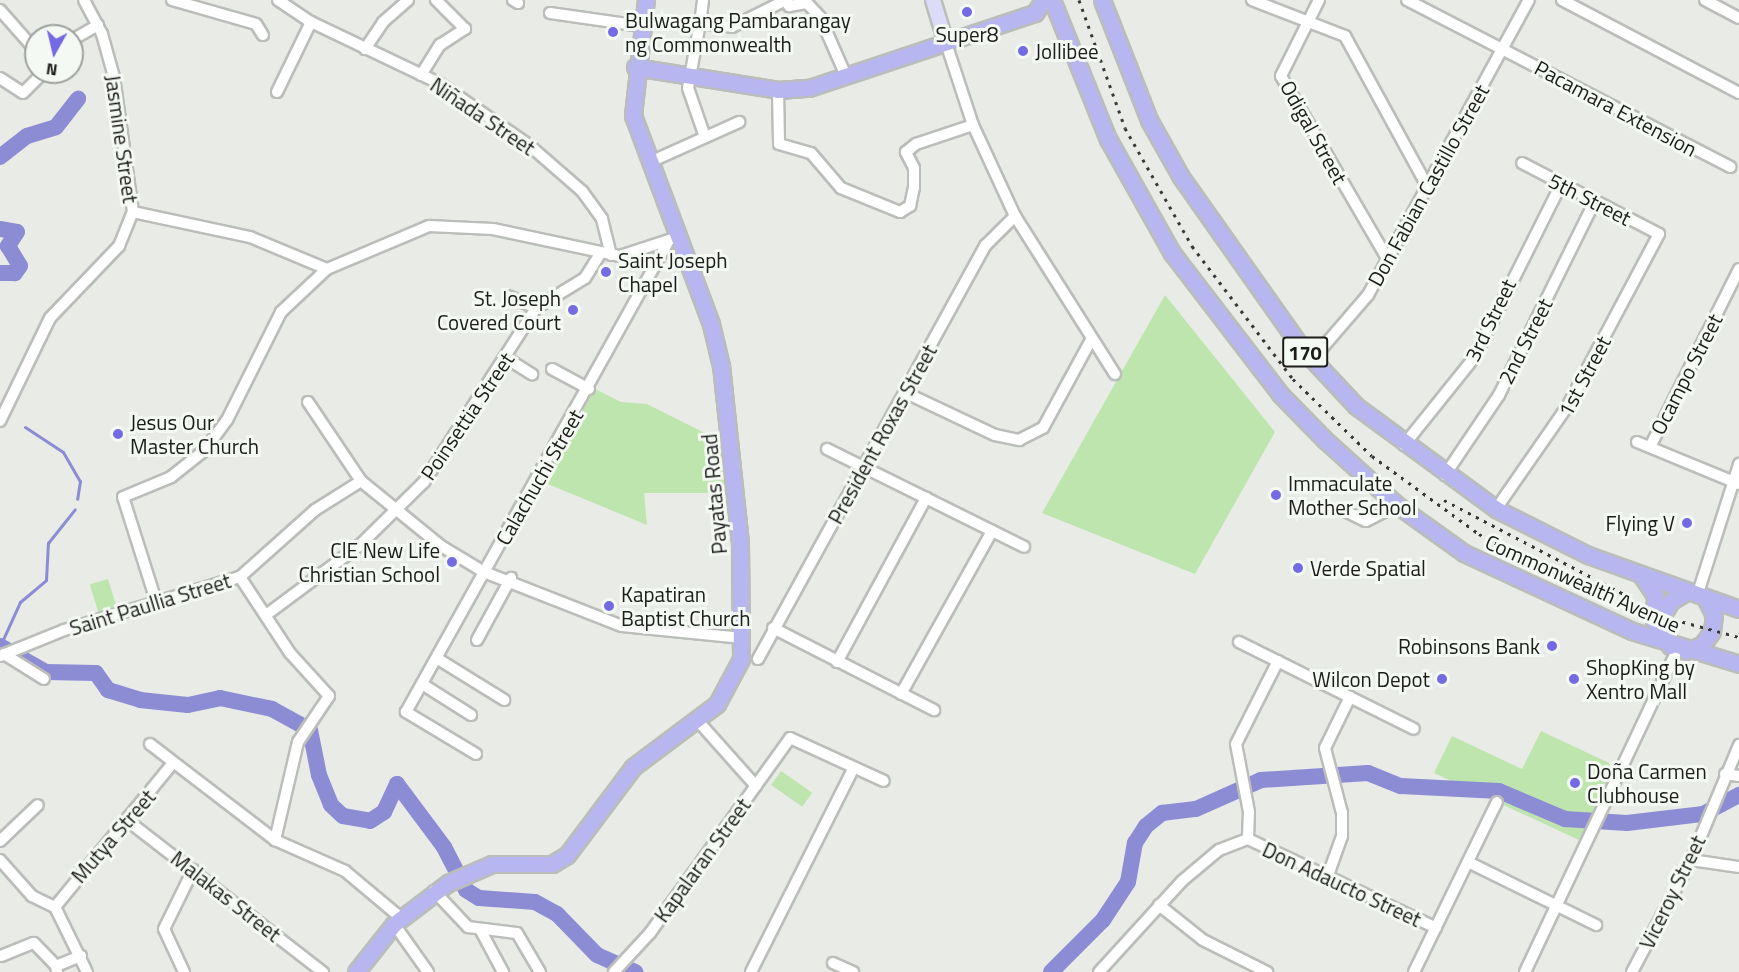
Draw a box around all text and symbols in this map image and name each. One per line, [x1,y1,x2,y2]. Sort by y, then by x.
marker: Super8 [960,5,974,19]
place label: Bulwagang Pambarangay ng Commonwealth [625,7,851,57]
place label: Super8 [935,21,999,47]
north arrow [24,24,84,84]
marker: Bulwagang Pambarangay ng Commonwealth [606,25,620,39]
place label: Jollibee [1035,38,1099,64]
marker: Jollibee [1016,44,1030,58]
street label: Pacamara Extension [1531,55,1701,161]
text: N [45,57,59,82]
street label: Niñada Street [426,72,540,160]
street label: Jasmine Street [101,73,143,205]
street label: Odigal Street [1275,76,1353,188]
street label: Don Fabian Castillo Street [1362,80,1494,290]
street label: 5th Street [1545,168,1635,230]
place label: Saint Joseph Chapel [618,247,727,297]
marker: Saint Joseph Chapel [599,265,613,279]
street label: 3rd Street [1459,275,1521,365]
place label: St. Joseph Covered Court [437,285,561,335]
street label: 2nd Street [1493,294,1557,388]
marker: St. Joseph Covered Court [566,303,580,317]
street label: Ocampo Street [1645,309,1727,439]
street label: 1st Street [1552,331,1616,421]
road number: 170 [1281,335,1329,369]
street label: President Roxas Street [822,340,942,528]
street label: Poinsettia Street [415,347,519,485]
street label: Calachuchi Street [490,405,588,549]
place label: Jesus Our Master Church [130,409,259,459]
marker: Jesus Our Master Church [111,427,125,441]
street label: Payatas Road [696,433,732,555]
place label: Immaculate Mother School [1288,470,1417,520]
marker: Immaculate Mother School [1269,488,1283,502]
place label: Flying V [1605,510,1675,536]
marker: Flying V [1680,516,1694,530]
street label: Commonwealth Avenue [1482,529,1684,637]
place label: ClE New Life Christian School [298,537,440,587]
marker: ClE New Life Christian School [445,555,459,569]
place label: Verde Spatial [1310,555,1426,581]
marker: Verde Spatial [1291,561,1305,575]
street label: Saint Paullia Street [66,567,234,641]
place label: Kapatiran Baptist Church [621,581,751,631]
marker: Kapatiran Baptist Church [602,599,616,613]
place label: Robinsons Bank [1398,633,1540,659]
marker: Robinsons Bank [1545,639,1559,653]
place label: ShopKing by Xentro Mall [1586,654,1695,704]
place label: Wilcon Depot [1312,666,1430,692]
marker: Wilcon Depot [1435,672,1449,686]
marker: ShopKing by Xentro Mall [1567,672,1581,686]
place label: Doña Carmen Clubhouse [1587,758,1707,808]
marker: Doña Carmen Clubhouse [1568,776,1582,790]
street label: Mutya Street [66,784,160,888]
street label: Kapalaran Street [649,793,755,927]
street label: Viceroy Street [1634,831,1710,953]
street label: Don Adaucto Street [1259,836,1425,932]
street label: Malakas Street [166,845,286,947]

